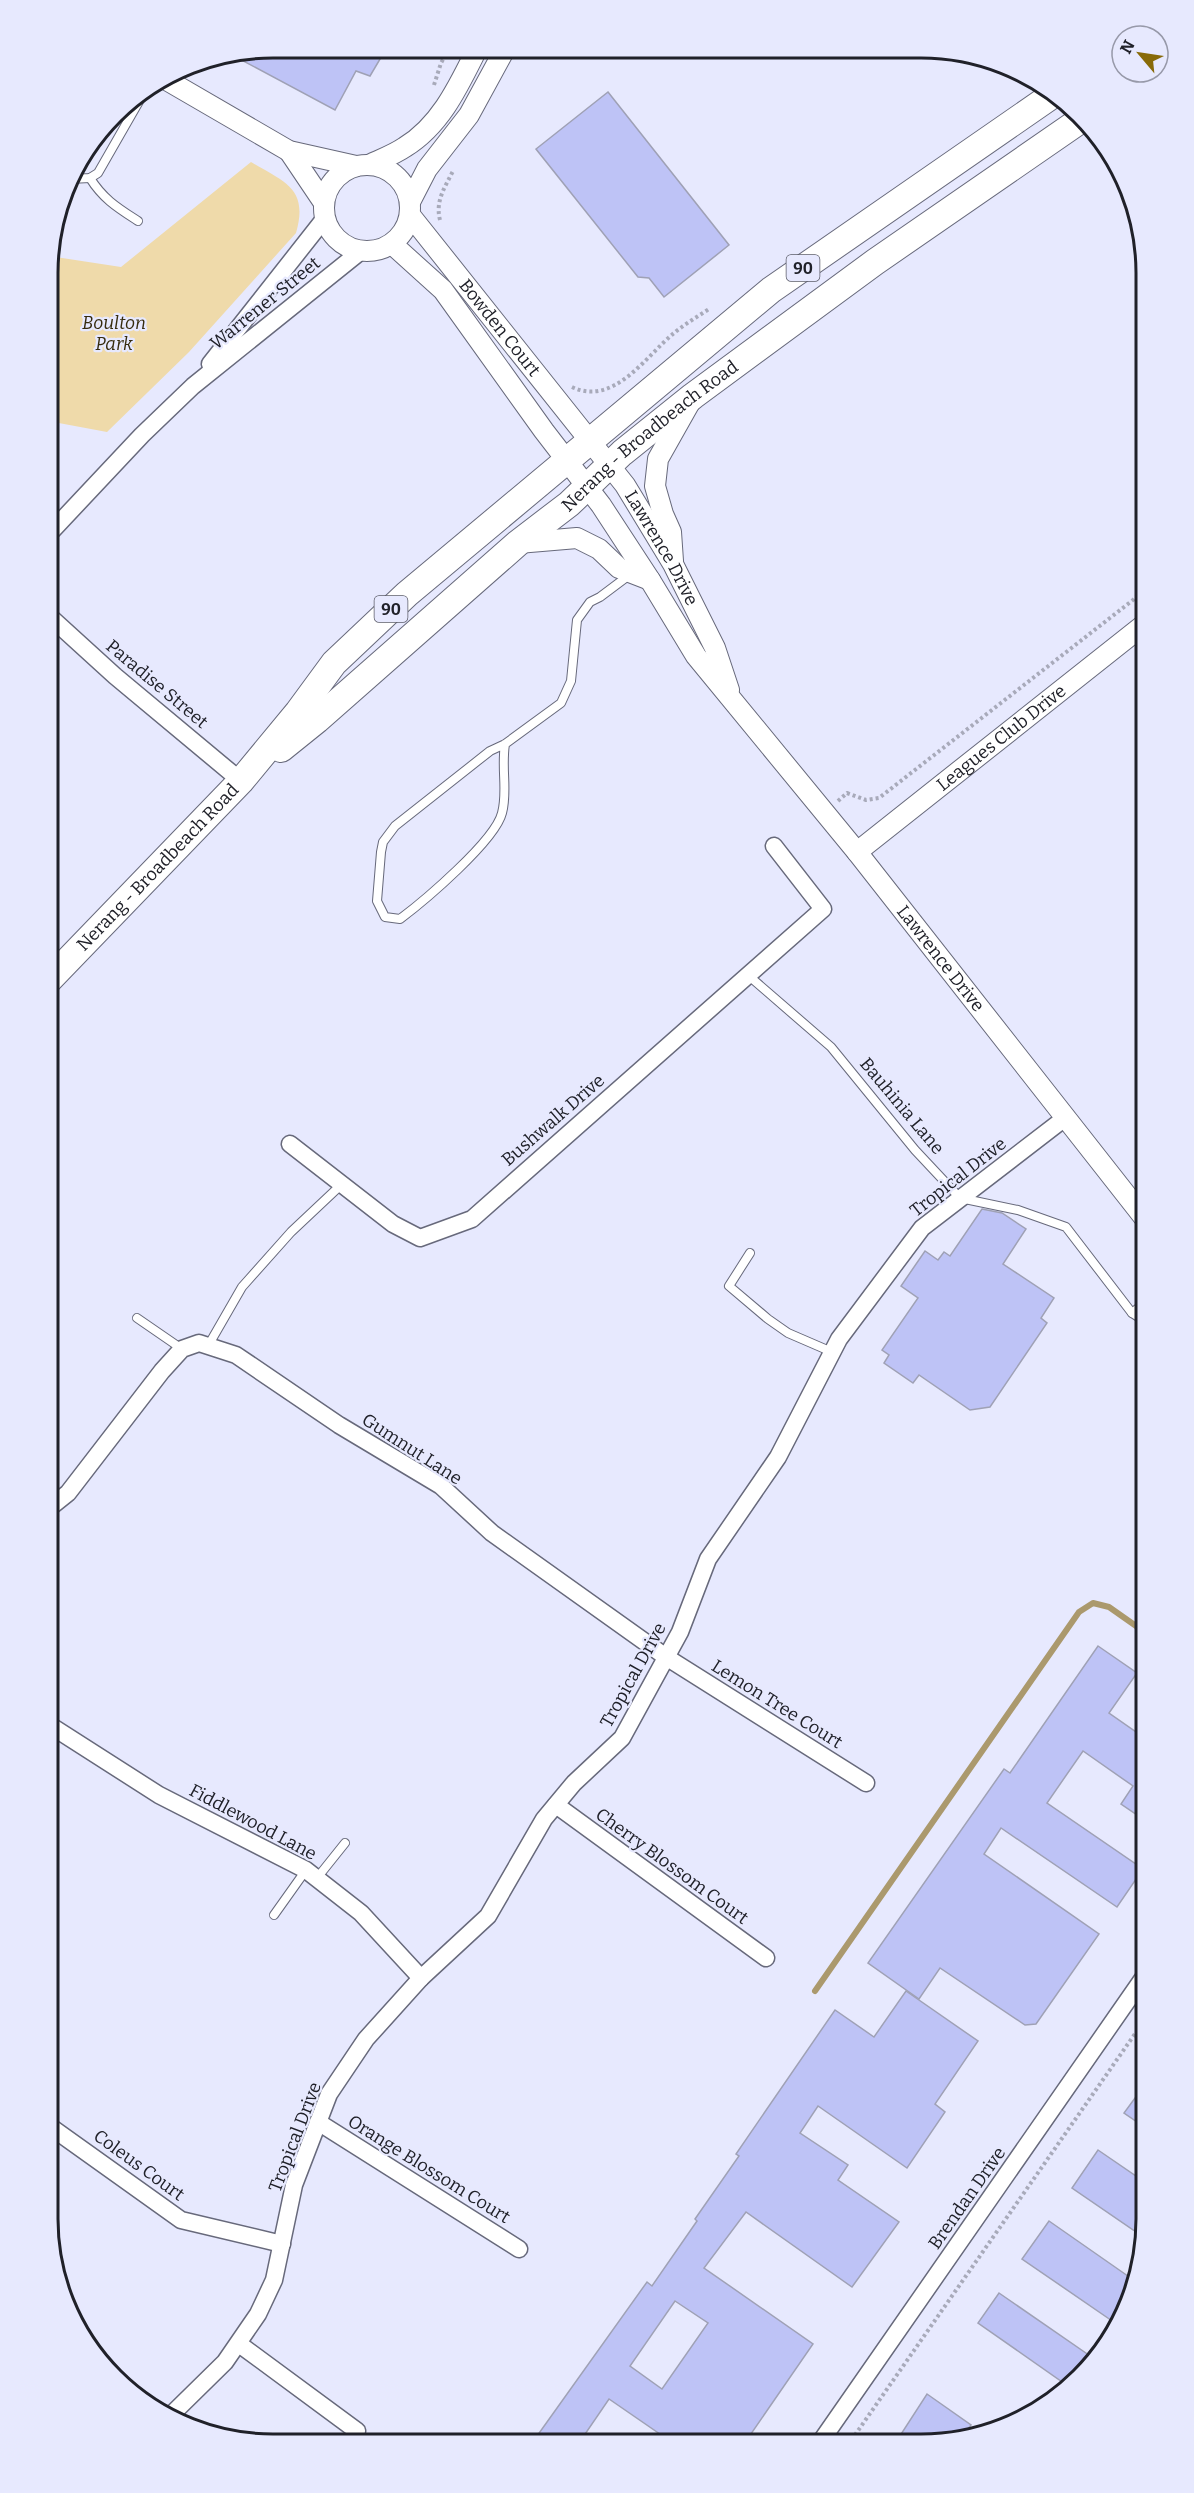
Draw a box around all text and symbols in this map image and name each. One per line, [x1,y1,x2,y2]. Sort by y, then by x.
north arrow [1110,24,1170,84]
text: N [1116,37,1139,57]
street label: Warrener Street [205,252,325,354]
road number: 90 [786,255,820,281]
street label: Bowden Court [454,275,545,381]
park label: Boulton Park [82,312,146,355]
street label: Nerang - Broadbeach Road [557,355,743,516]
street label: Lawrence Drive [620,486,703,609]
road number: 90 [374,596,408,622]
street label: Paradise Street [102,635,213,733]
street label: Leagues Club Drive [932,680,1070,796]
street label: Nerang - Broadbeach Road [72,779,244,956]
street label: Lawrence Drive [892,901,989,1016]
street label: Bauhinia Lane [855,1053,949,1159]
street label: Bushwalk Drive [497,1069,609,1171]
street label: Tropical Drive [906,1133,1010,1221]
street label: Gumnut Lane [358,1408,466,1490]
street label: Tropical Drive [595,1619,671,1731]
street label: Lemon Tree Court [708,1655,847,1753]
street label: Fiddlewood Lane [186,1779,320,1865]
street label: Cherry Blossom Court [591,1803,753,1929]
street label: Tropical Drive [264,2079,326,2195]
street label: Orange Blossom Court [344,2110,515,2228]
street label: Coleus Court [89,2125,189,2206]
street label: Brendan Drive [924,2143,1010,2253]

